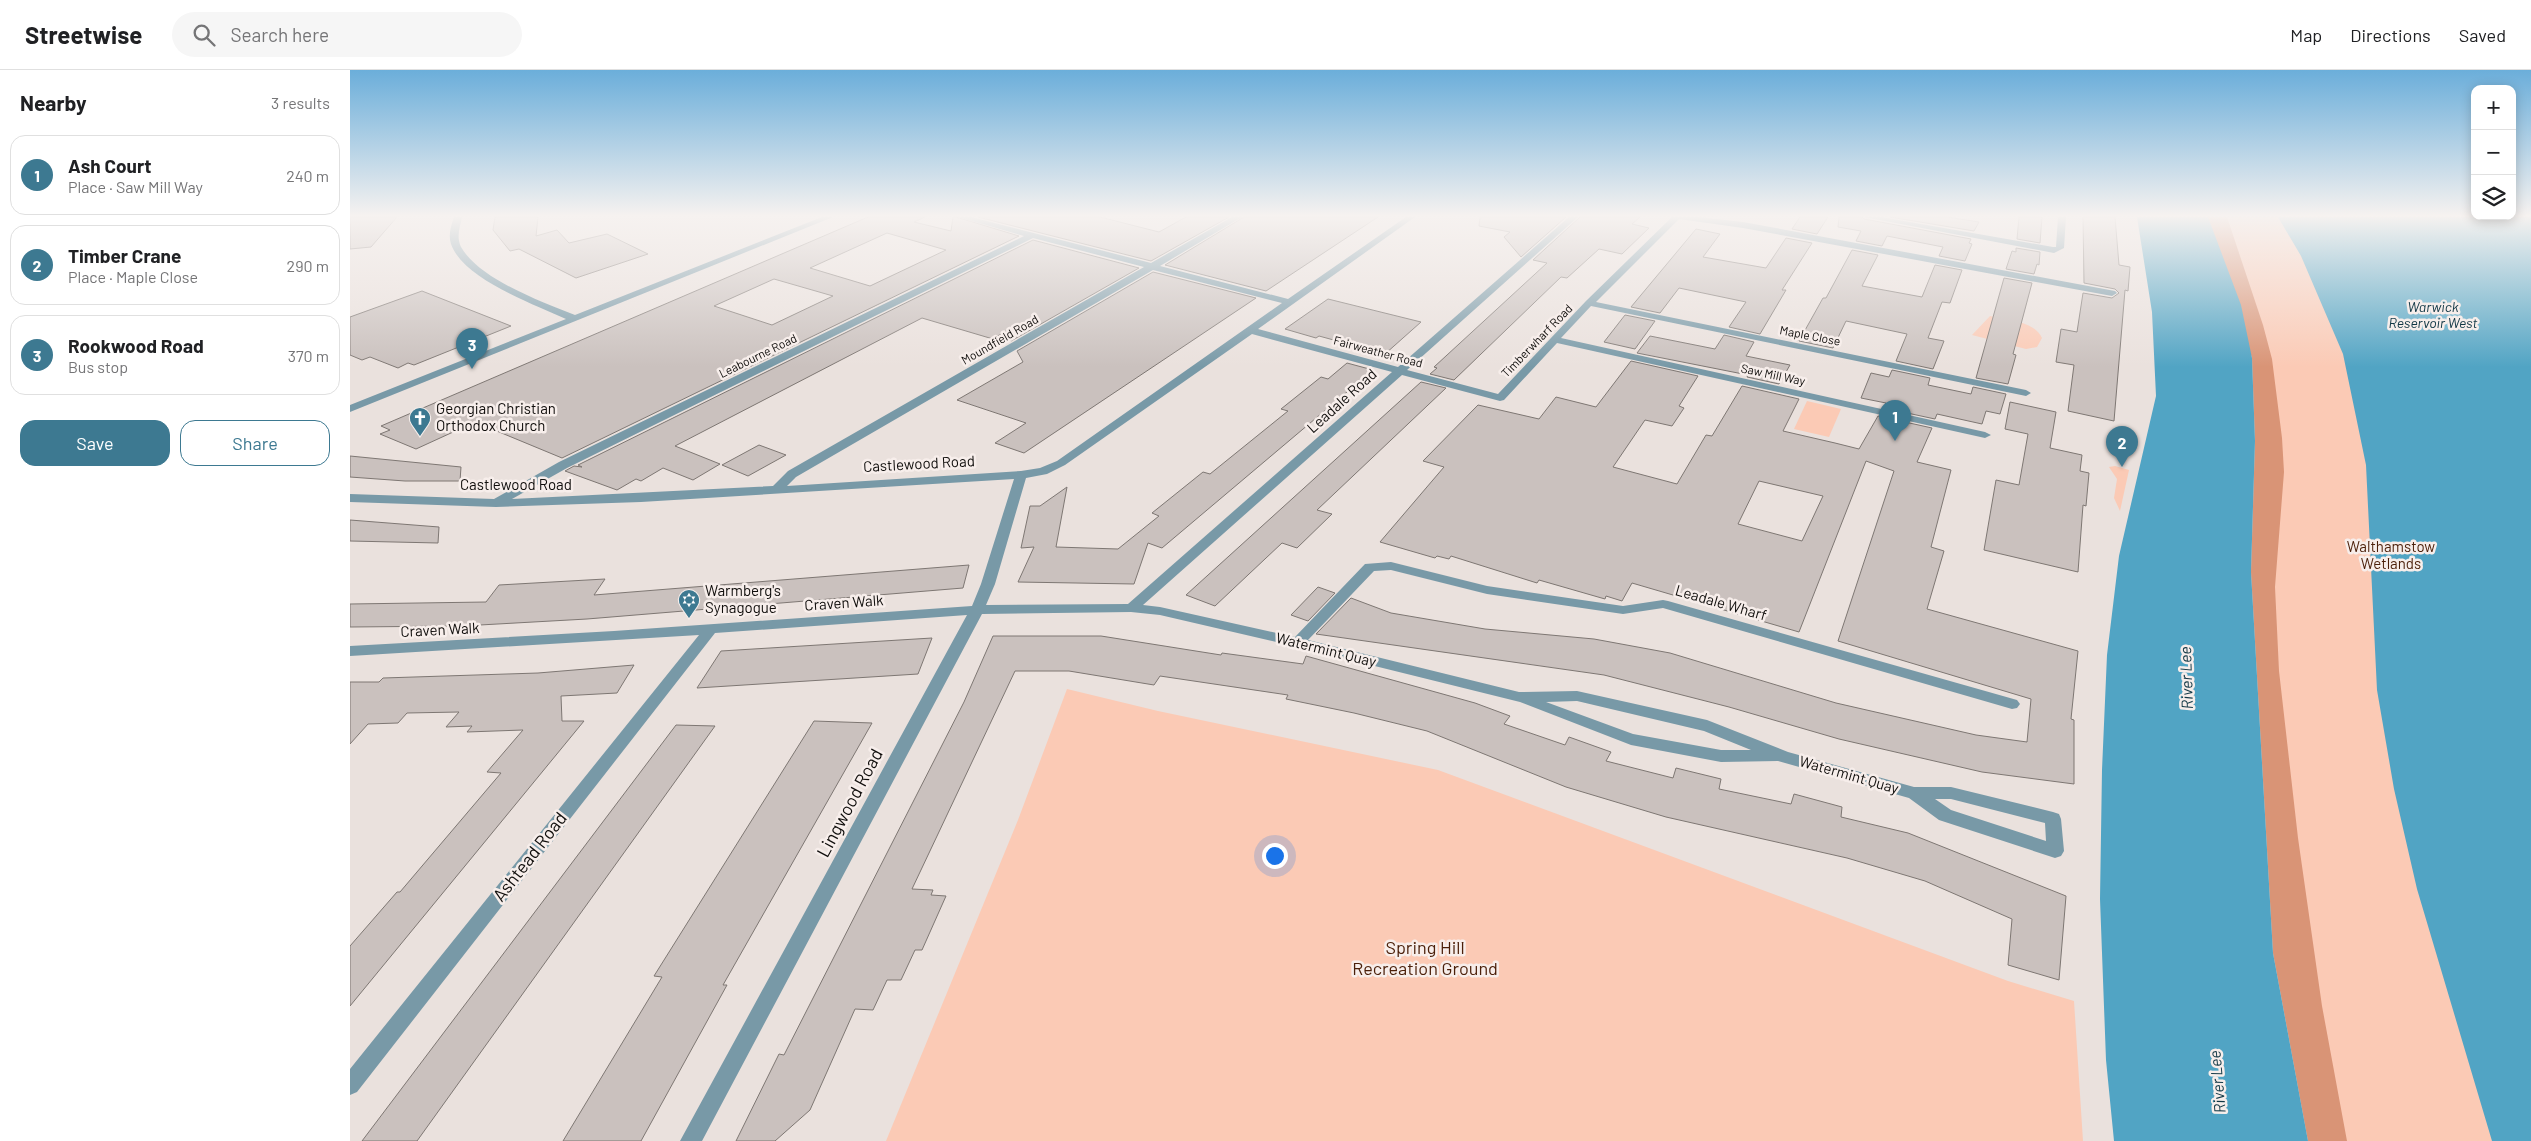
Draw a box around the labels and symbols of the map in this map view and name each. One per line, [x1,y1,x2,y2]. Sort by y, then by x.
water label: Warwick Reservoir West [2388,298,2478,331]
street label: Timberwharf Road [1498,301,1575,380]
street label: Moundfield Road [959,311,1040,367]
street label: Maple Close [1779,322,1842,348]
pin: 3 [456,328,488,369]
street label: Leabourne Road [716,330,799,380]
street label: Fairweather Road [1332,332,1424,370]
street label: Saw Mill Way [1740,360,1807,388]
street label: Leadale Road [1303,364,1380,436]
place label: Georgian Christian Orthodox Church [436,399,556,434]
pin: 1 [1879,400,1911,441]
church icon: Georgian Christian Orthodox Church [408,406,432,437]
pin: 2 [2106,426,2138,467]
street label: Castlewood Road [863,451,975,475]
street label: Castlewood Road [460,475,572,493]
park label: Walthamstow Wetlands [2347,537,2435,572]
street label: Leadale Wharf [1673,580,1769,624]
place label: Warmberg's Synagogue [705,581,781,616]
synagogue icon: Warmberg's Synagogue [677,588,701,619]
street label: Craven Walk [804,590,885,614]
street label: Craven Walk [400,618,480,640]
street label: Watermint Quay [1274,628,1378,670]
water label: River Lee [2175,646,2196,710]
street label: Lingwood Road [811,745,887,861]
street label: Watermint Quay [1797,751,1901,797]
street label: Ashtead Road [487,807,571,906]
your location [1262,843,1288,869]
park label: Spring Hill Recreation Ground [1352,936,1498,979]
water label: River Lee [2204,1050,2229,1114]

